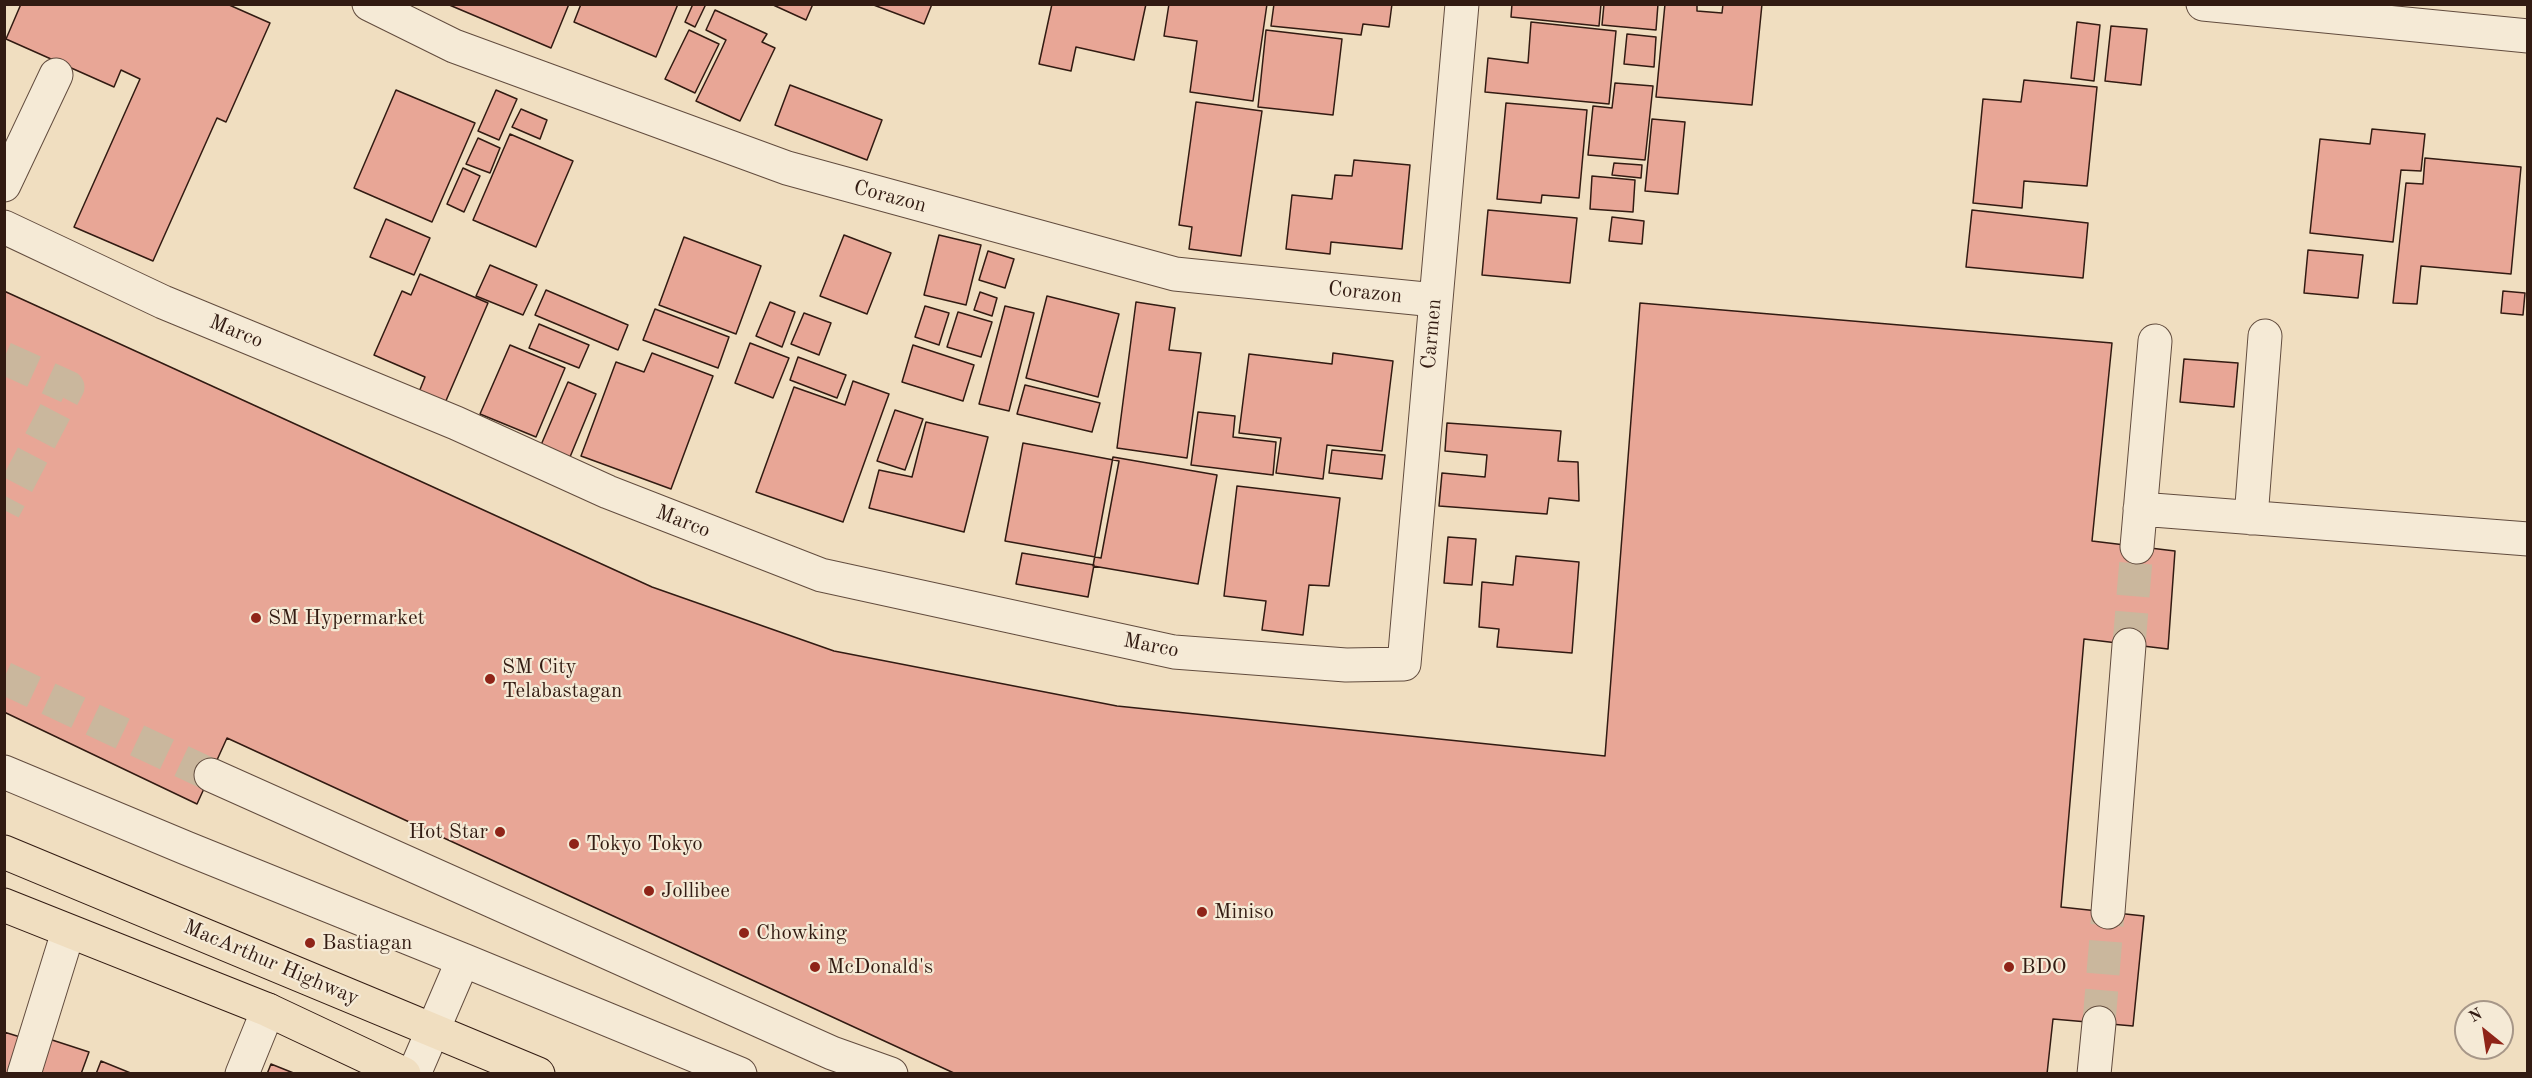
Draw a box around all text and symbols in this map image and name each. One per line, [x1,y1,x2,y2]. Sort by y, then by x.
street label: Corazon [851,175,929,219]
street label: Corazon [1327,277,1403,309]
street label: Carmen [1416,298,1448,370]
street label: Marco [205,310,267,354]
street label: Marco [652,500,714,544]
place label: SM Hypermarket [268,605,425,631]
marker: SM Hypermarket [249,611,263,625]
street label: Marco [1121,628,1181,664]
place label: SM City Telabastagan [502,654,622,704]
marker: SM City Telabastagan [483,672,497,686]
place label: Hot Star [408,819,488,845]
marker: Hot Star [493,825,507,839]
place label: Tokyo Tokyo [586,831,703,857]
marker: Tokyo Tokyo [567,837,581,851]
place label: Jollibee [661,878,730,904]
marker: Jollibee [642,884,656,898]
place label: Miniso [1214,899,1274,925]
marker: Miniso [1195,905,1209,919]
street label: MacArthur Highway [180,915,362,1011]
place label: Chowking [756,920,847,946]
marker: Chowking [737,926,751,940]
place label: Bastiagan [322,930,412,956]
marker: Bastiagan [303,936,317,950]
place label: McDonald's [827,954,933,980]
place label: BDO [2021,954,2067,980]
marker: McDonald's [808,960,822,974]
marker: BDO [2002,960,2016,974]
north arrow [2454,1000,2514,1060]
text: N [2467,1006,2485,1026]

